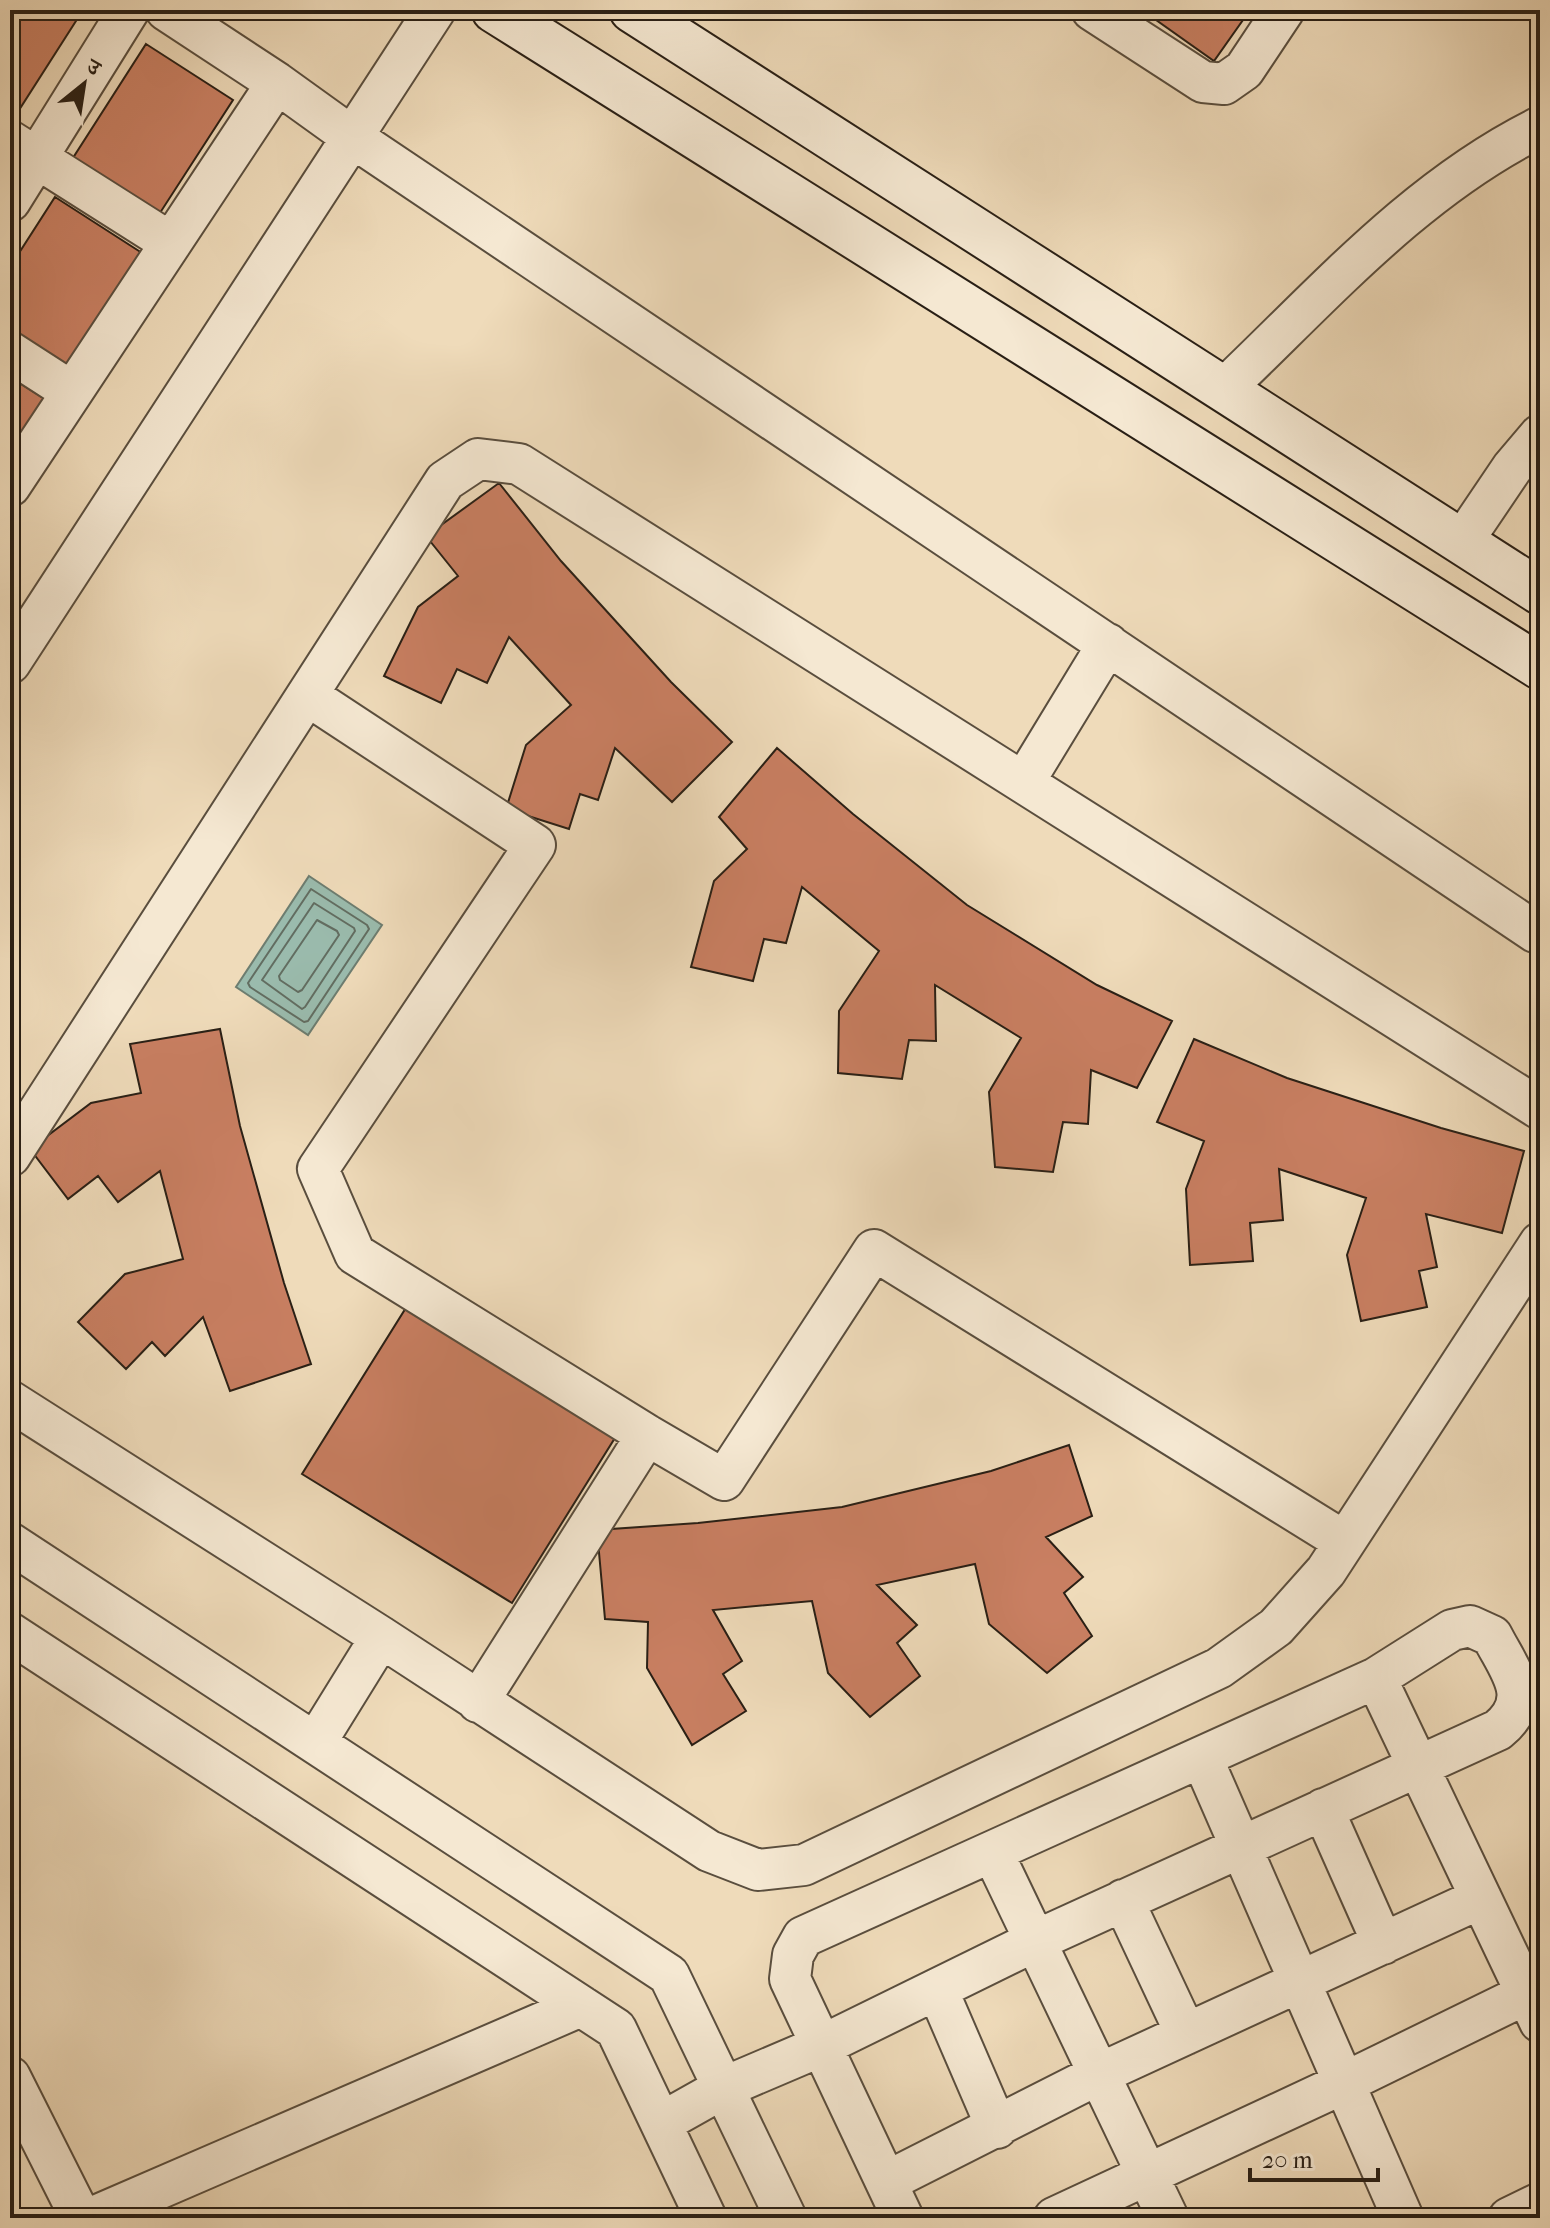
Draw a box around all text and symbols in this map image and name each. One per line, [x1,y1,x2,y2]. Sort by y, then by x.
north arrow [44,44,124,124]
text: उ [80,52,106,83]
scale bar [1250,2132,1378,2182]
text: 20 m [1262,2146,1313,2174]

